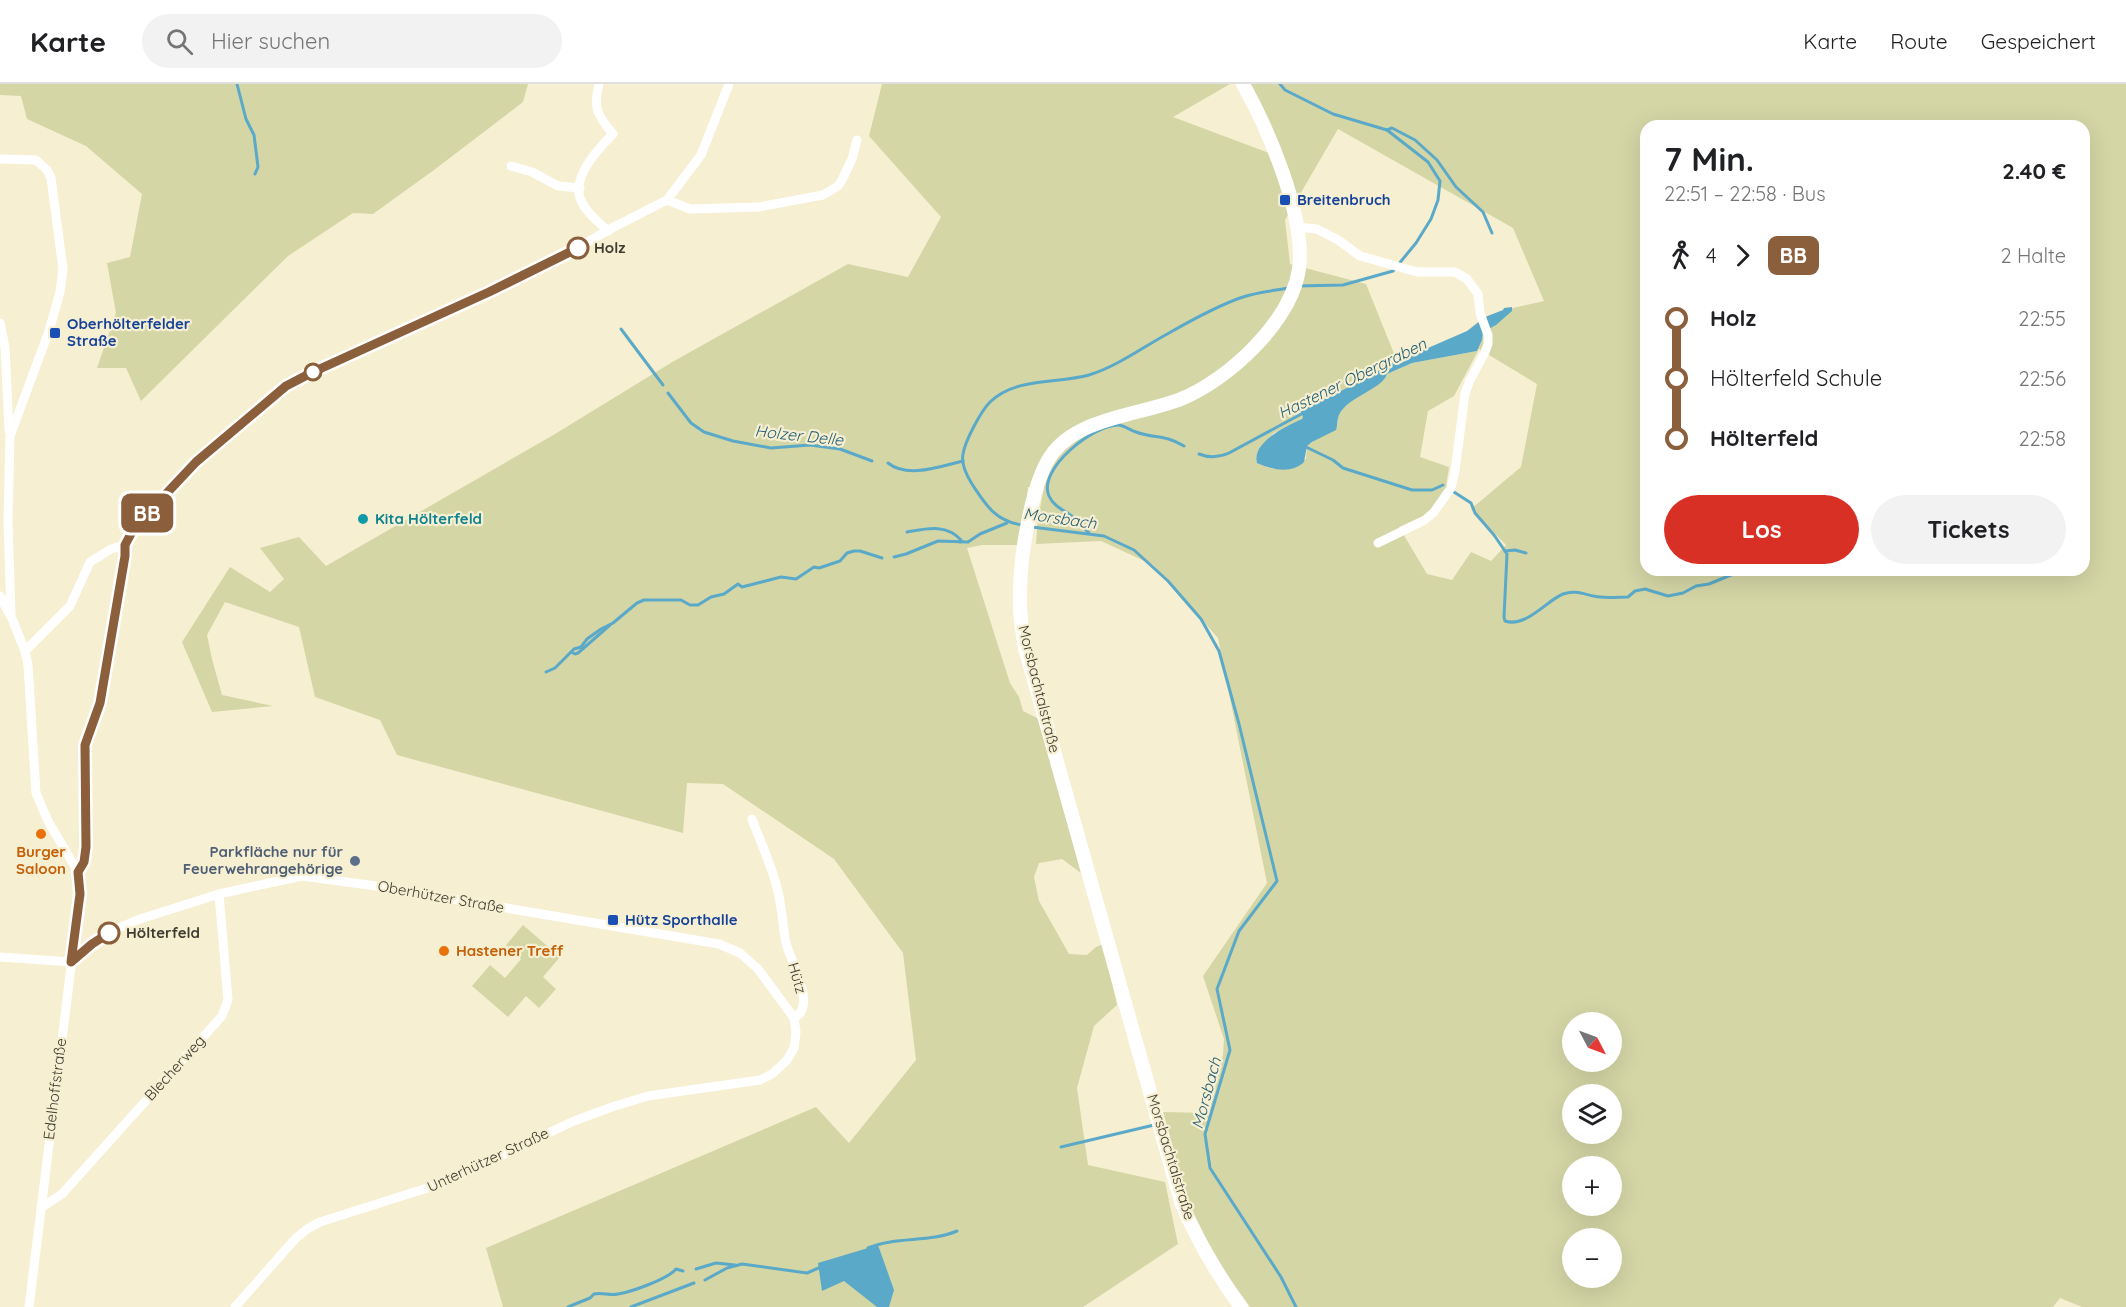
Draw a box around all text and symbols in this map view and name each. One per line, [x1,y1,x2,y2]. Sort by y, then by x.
search box [142,14,562,68]
text: Karte [30,24,106,59]
icon: search [163,25,196,58]
text: Hier suchen [211,27,330,55]
text: Karte [1803,28,1857,54]
text: Route [1890,28,1948,54]
text: Gespeichert [1981,28,2096,54]
text: 7 Min. [1664,138,1754,179]
text: 2.40 € [2002,157,2066,185]
text: 22:51 – 22:58 · Bus [1664,181,1826,206]
place label: Breitenbruch [1297,190,1391,209]
marker: Breitenbruch [1278,193,1292,207]
marker: Holz [567,237,589,259]
place label: Holz [594,238,625,257]
icon: walk [1664,239,1697,272]
icon: forward [1726,239,1759,272]
text: BB [1780,242,1807,268]
text: 4 [1706,243,1717,268]
text: 2 Halte [2000,243,2066,268]
text: Holz [1710,304,1756,332]
text: 22:55 [2018,306,2066,331]
place label: Oberhölterfelder Straße [67,314,191,350]
marker: Oberhölterfelder Straße [48,326,62,340]
water label: Hastener Obergraben [1275,333,1430,423]
unlabelled marker [304,363,322,381]
text: Hölterfeld Schule [1710,364,1882,392]
text: 22:56 [2018,366,2066,391]
water label: Holzer Delle [754,420,845,450]
text: Hölterfeld [1710,424,1818,452]
text: 22:58 [2018,426,2066,451]
line badge: BB [120,494,174,532]
button: Los [1664,495,1859,564]
button: Tickets [1871,495,2066,564]
text: BB [133,500,161,526]
water label: Morsbach [1022,503,1099,533]
place label: Kita Hölterfeld [375,509,482,528]
marker: Kita Hölterfeld [356,512,370,526]
street label: Morsbachtalstraße [1014,623,1065,755]
marker: Burger Saloon [34,827,48,841]
place label: Burger Saloon [16,842,66,878]
place label: Parkfläche nur für Feuerwehrangehörige [183,842,343,878]
marker: Parkfläche nur für Feuerwehrangehörige [348,854,362,868]
street label: Oberhützer Straße [376,876,506,917]
place label: Hütz Sporthalle [625,910,738,929]
marker: Hütz Sporthalle [606,913,620,927]
marker: Hölterfeld [98,922,120,944]
place label: Hölterfeld [126,923,200,942]
place label: Hastener Treff [456,941,564,960]
marker: Hastener Treff [437,944,451,958]
street label: Hütz [784,960,811,996]
north arrow [1562,1012,1622,1072]
map controls [1562,1012,1622,1288]
street label: Blecherweg [140,1031,209,1104]
street label: Edelhoffstraße [39,1037,70,1141]
water label: Morsbach [1187,1054,1225,1131]
button: layers [1562,1084,1622,1144]
street label: Morsbachtalstraße [1143,1092,1200,1222]
street label: Unterhützer Straße [424,1123,552,1196]
button: + [1562,1156,1622,1216]
button: − [1562,1228,1622,1288]

